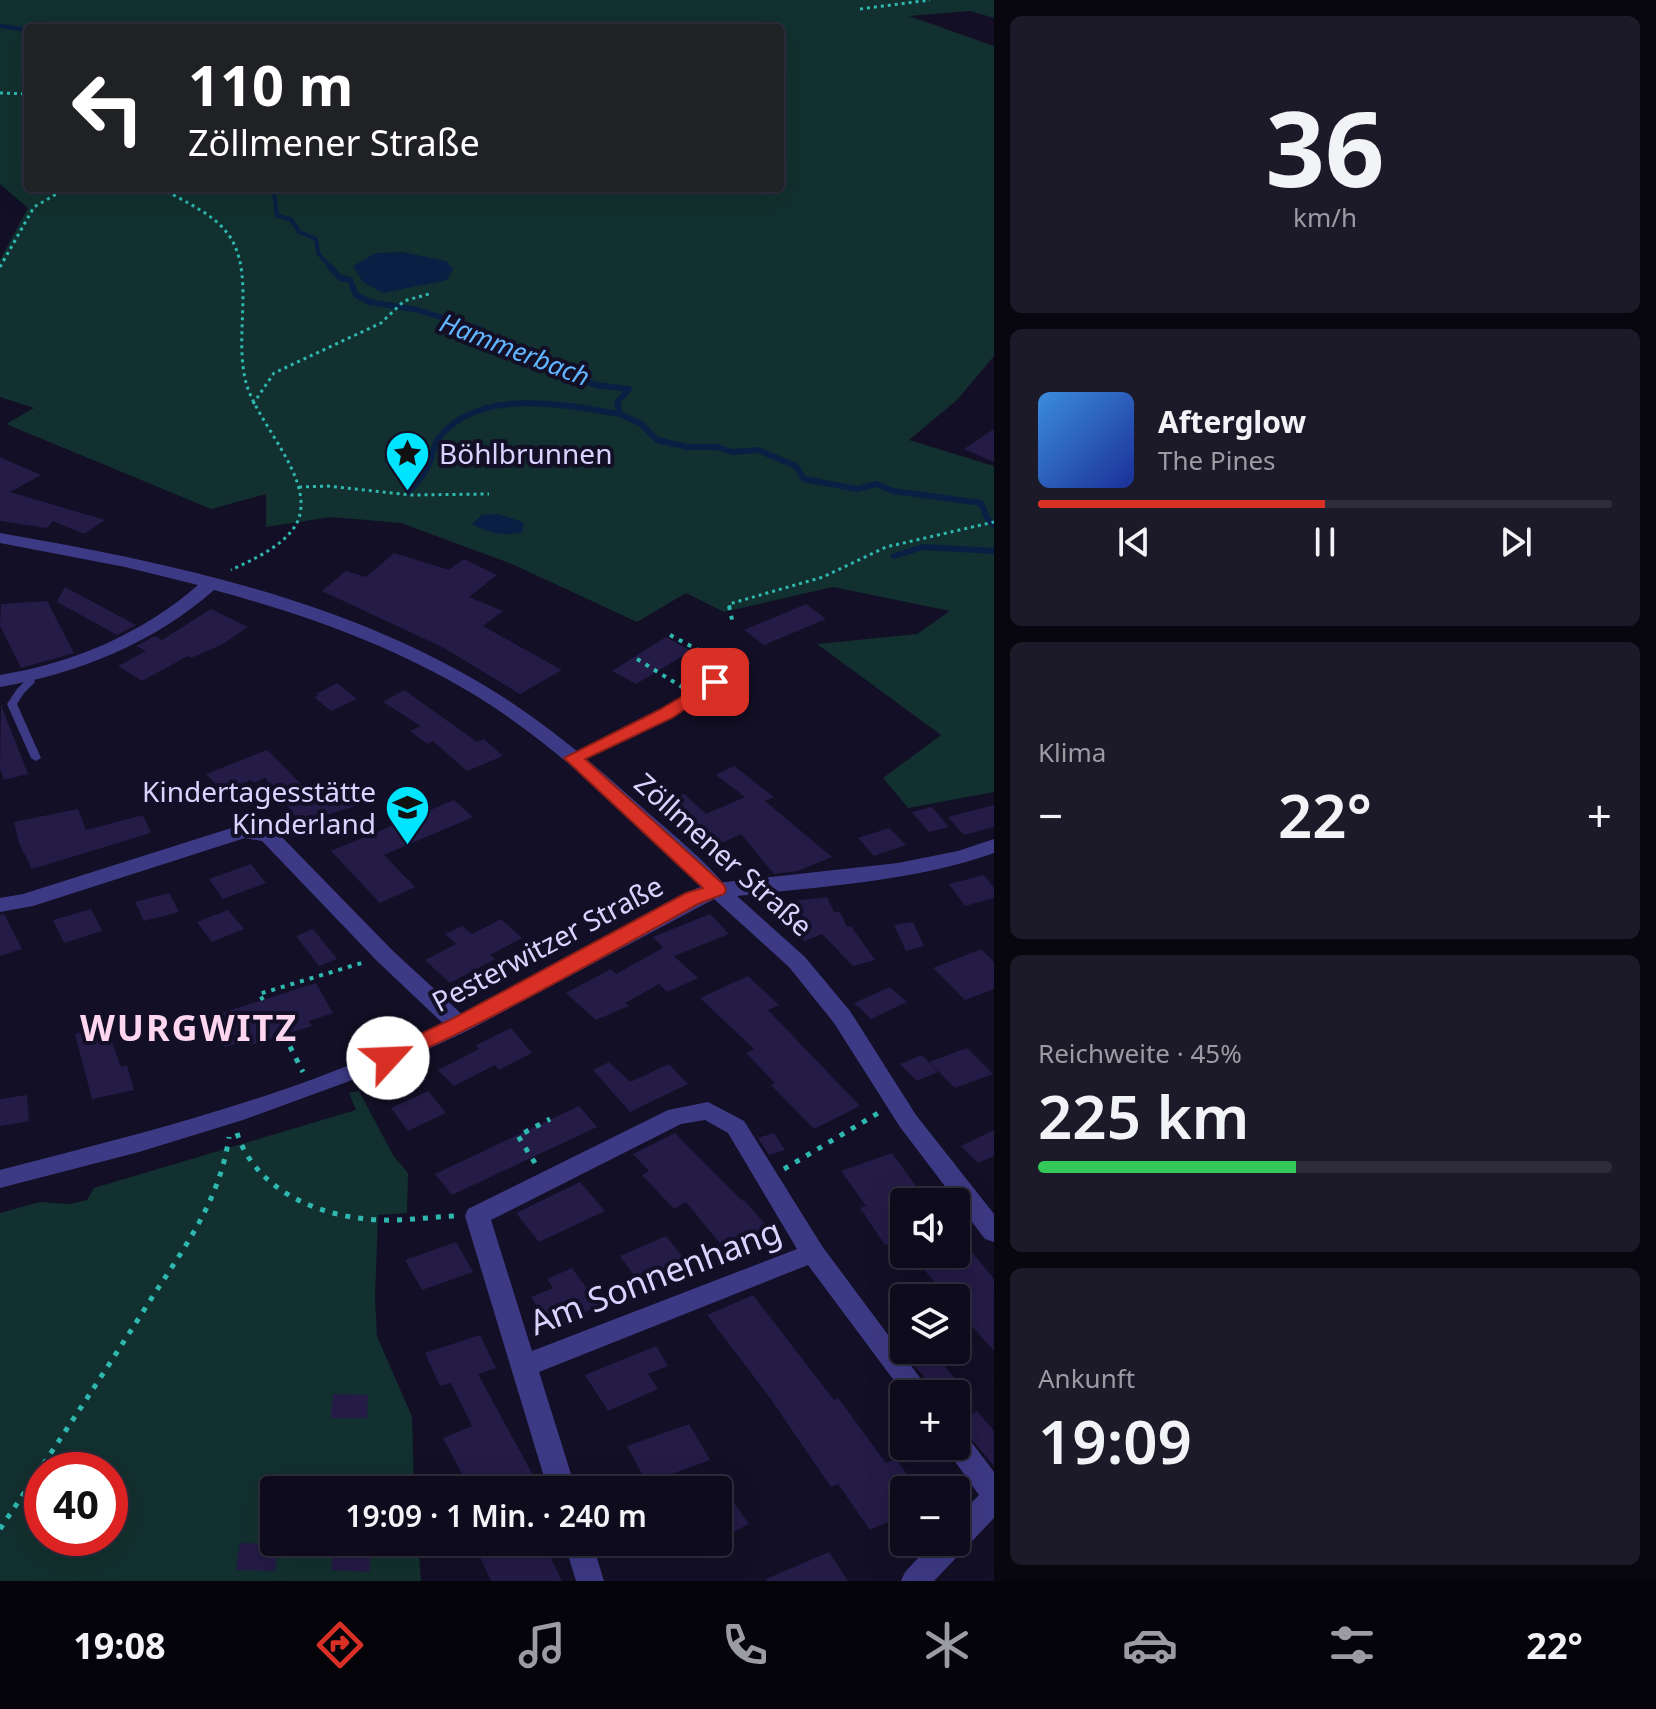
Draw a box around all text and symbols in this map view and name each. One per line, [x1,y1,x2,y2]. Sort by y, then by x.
text: 110 m [188,46,353,122]
icon: left [56,56,160,160]
text: 36 [1266,76,1384,217]
text: Zöllmener Straße [188,118,480,167]
text: km/h [1293,199,1357,235]
water label: Hammerbach [435,304,595,394]
text: Afterglow [1158,401,1306,442]
place icon: Böhlbrunnen [384,429,432,492]
place label: Böhlbrunnen [439,434,612,472]
text: The Pines [1158,442,1276,478]
icon: previous [1112,520,1156,564]
icon: pause [1303,520,1347,564]
icon: next [1494,520,1538,564]
pin [681,648,749,716]
icon: arrive [693,660,737,704]
text: Klima [1038,734,1106,770]
street label: Zöllmener Straße [627,764,821,944]
place label: Kindertagesstätte Kinderland [142,772,376,842]
text: 22° [1278,774,1372,856]
school or university icon: Kindertagesstätte Kinderland [383,783,431,846]
text: − [1038,785,1063,845]
text: + [1587,785,1612,845]
street label: Pesterwitzer Straße [425,866,669,1020]
district label: WURGWITZ [80,1003,298,1052]
position arrow [346,1016,430,1100]
text: Reichweite · 45% [1038,1035,1242,1071]
text: 225 km [1038,1075,1249,1157]
map controls [890,1188,970,1556]
button: sound [890,1188,970,1268]
street label: Am Sonnenhang [523,1207,787,1345]
button: layers [890,1284,970,1364]
text: Ankunft [1038,1360,1135,1396]
button: + [890,1380,970,1460]
text: 19:09 [1038,1400,1192,1482]
speed limit sign: 40 [24,1452,128,1556]
button: − [890,1476,970,1556]
text: 19:09 · 1 Min. · 240 m [345,1495,647,1536]
icon: directions [312,1617,368,1673]
icon: music [514,1617,570,1673]
icon: phone [717,1617,773,1673]
icon: climate [919,1617,975,1673]
icon: car [1122,1617,1178,1673]
icon: filters [1324,1617,1380,1673]
text: 19:08 [73,1621,166,1670]
text: 22° [1526,1621,1583,1670]

